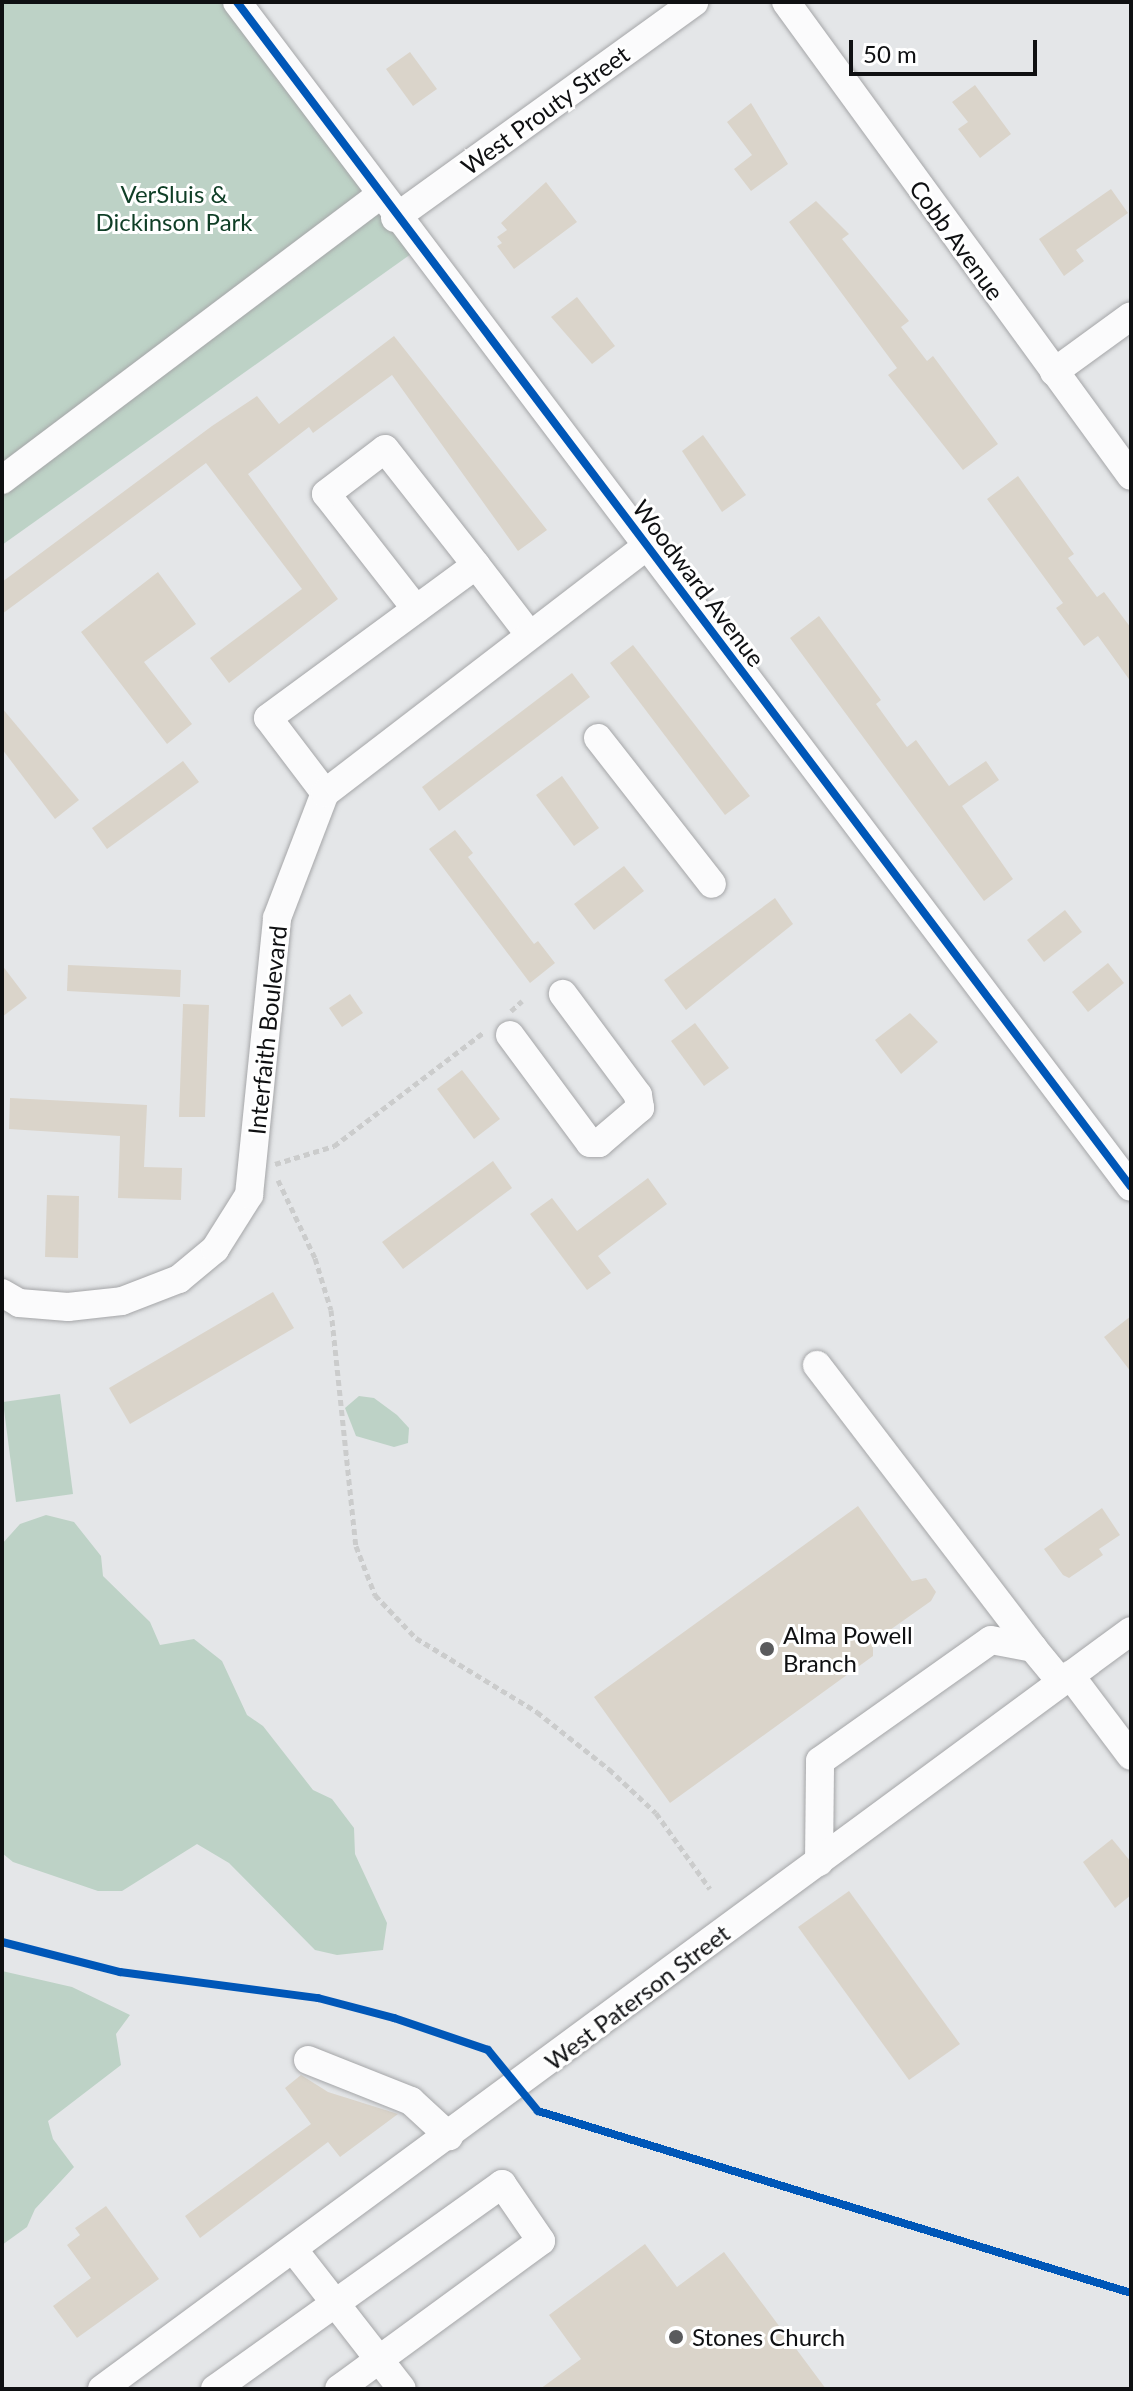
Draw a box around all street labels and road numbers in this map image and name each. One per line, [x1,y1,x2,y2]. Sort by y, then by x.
street label: West Prouty Street [455,39,635,181]
street label: Cobb Avenue [904,174,1010,306]
street label: Woodward Avenue [627,494,771,672]
street label: Interfaith Boulevard [242,924,292,1136]
street label: West Paterson Street [539,1918,735,2076]

